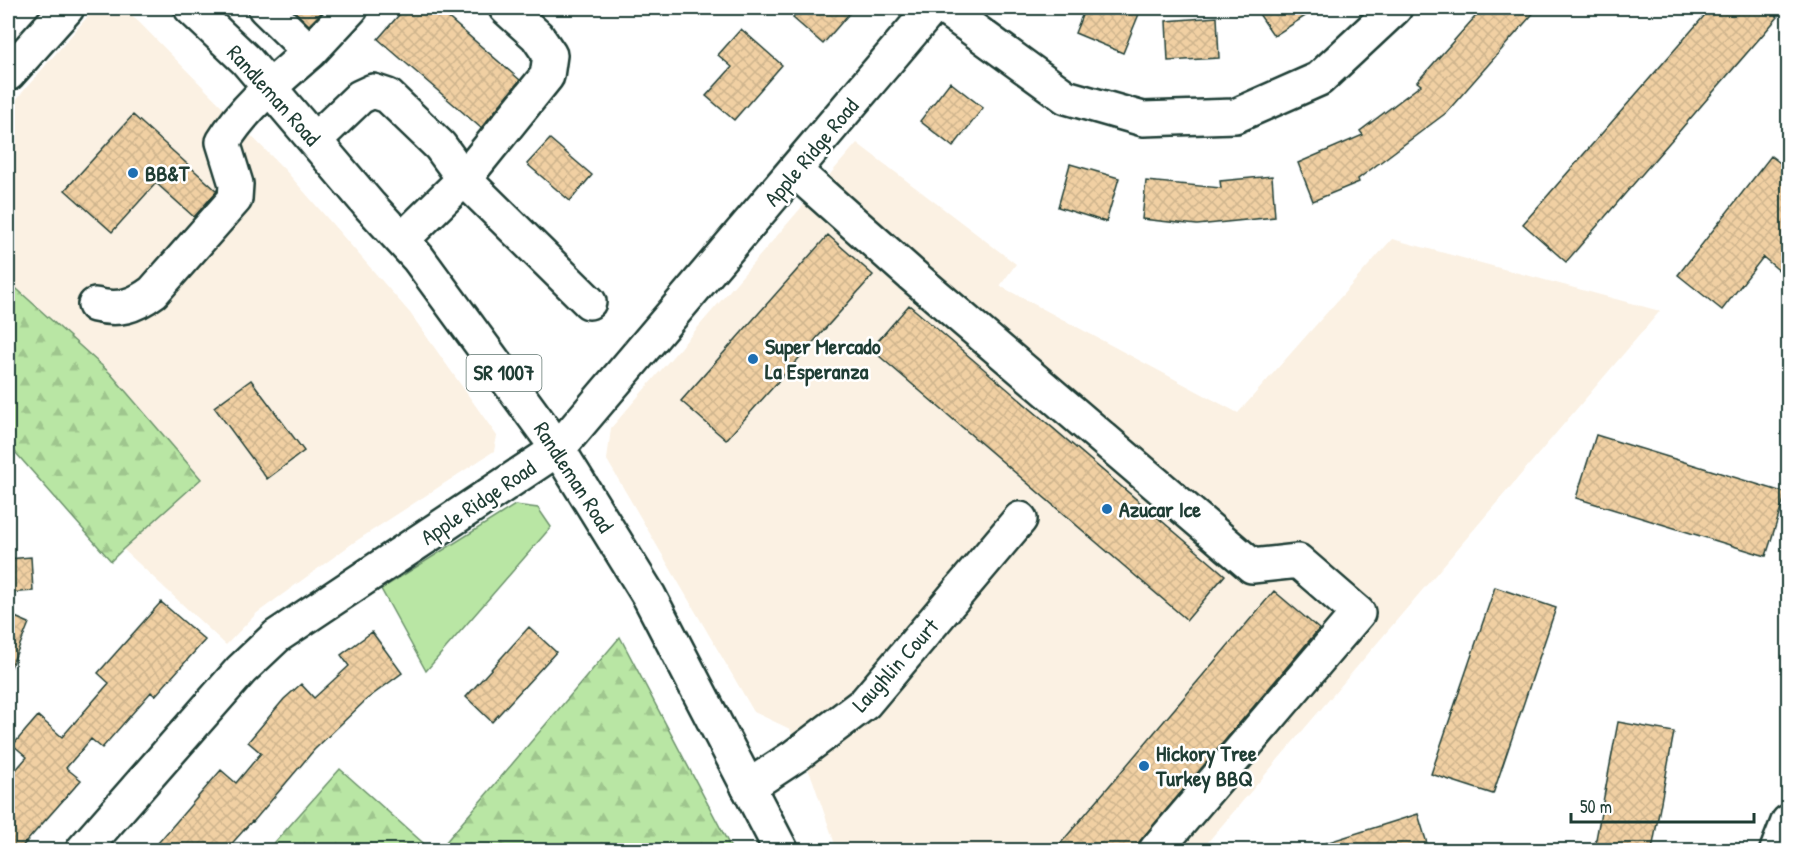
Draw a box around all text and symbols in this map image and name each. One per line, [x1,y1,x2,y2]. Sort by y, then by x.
street label: Randleman Road [221,38,328,152]
street label: Apple Ridge Road [757,91,865,212]
place label: BB&T [145,158,190,188]
marker: BB&T [126,166,140,180]
place label: Super Mercado La Esperanza [765,331,881,387]
marker: Super Mercado La Esperanza [746,352,760,366]
road number: SR 1007 [466,355,542,391]
street label: Randleman Road [527,416,621,539]
street label: Apple Ridge Road [415,452,542,551]
place label: Azucar Ice [1119,494,1201,524]
marker: Azucar Ice [1100,502,1114,516]
street label: Laughlin Court [845,611,945,718]
place label: Hickory Tree Turkey BBQ [1155,738,1257,794]
marker: Hickory Tree Turkey BBQ [1137,759,1151,773]
scale bar [1571,786,1754,824]
text: 50 m [1580,794,1612,819]

